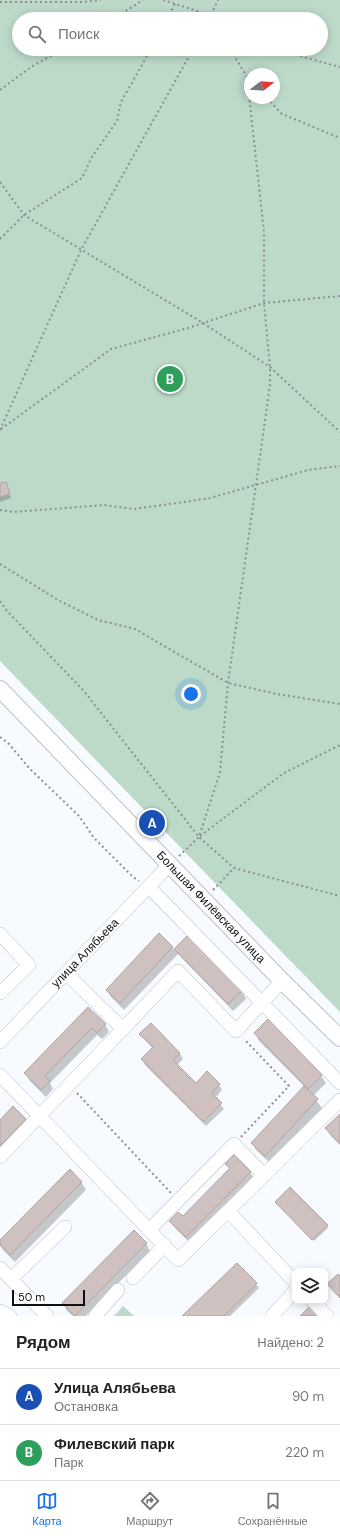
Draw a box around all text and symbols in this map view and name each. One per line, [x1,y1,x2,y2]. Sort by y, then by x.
search box [12,12,328,56]
icon: search [26,23,48,45]
text: Поиск [58,24,100,44]
north arrow [244,68,280,104]
pin: B [157,364,183,394]
your location [181,684,201,704]
pin: A [139,808,165,838]
street label: Большая Филёвская улица [153,847,269,967]
street label: улица Алябьева [48,915,122,991]
map controls [292,1268,328,1304]
button: layers [292,1268,328,1304]
scale bar [12,1288,85,1307]
text: 50 m [18,1290,45,1304]
text: Рядом [16,1331,71,1353]
text: Найдено: 2 [257,1334,324,1351]
text: Улица Алябьева [54,1378,176,1398]
text: A [24,1388,34,1405]
text: 90 m [292,1388,324,1405]
text: Остановка [54,1398,118,1415]
text: Филевский парк [54,1434,174,1454]
text: B [25,1444,33,1461]
text: 220 m [285,1444,324,1461]
text: Парк [54,1454,84,1471]
tab: Карта [32,1490,62,1528]
tab: Маршрут [126,1490,173,1528]
tab: Сохранённые [238,1490,308,1528]

